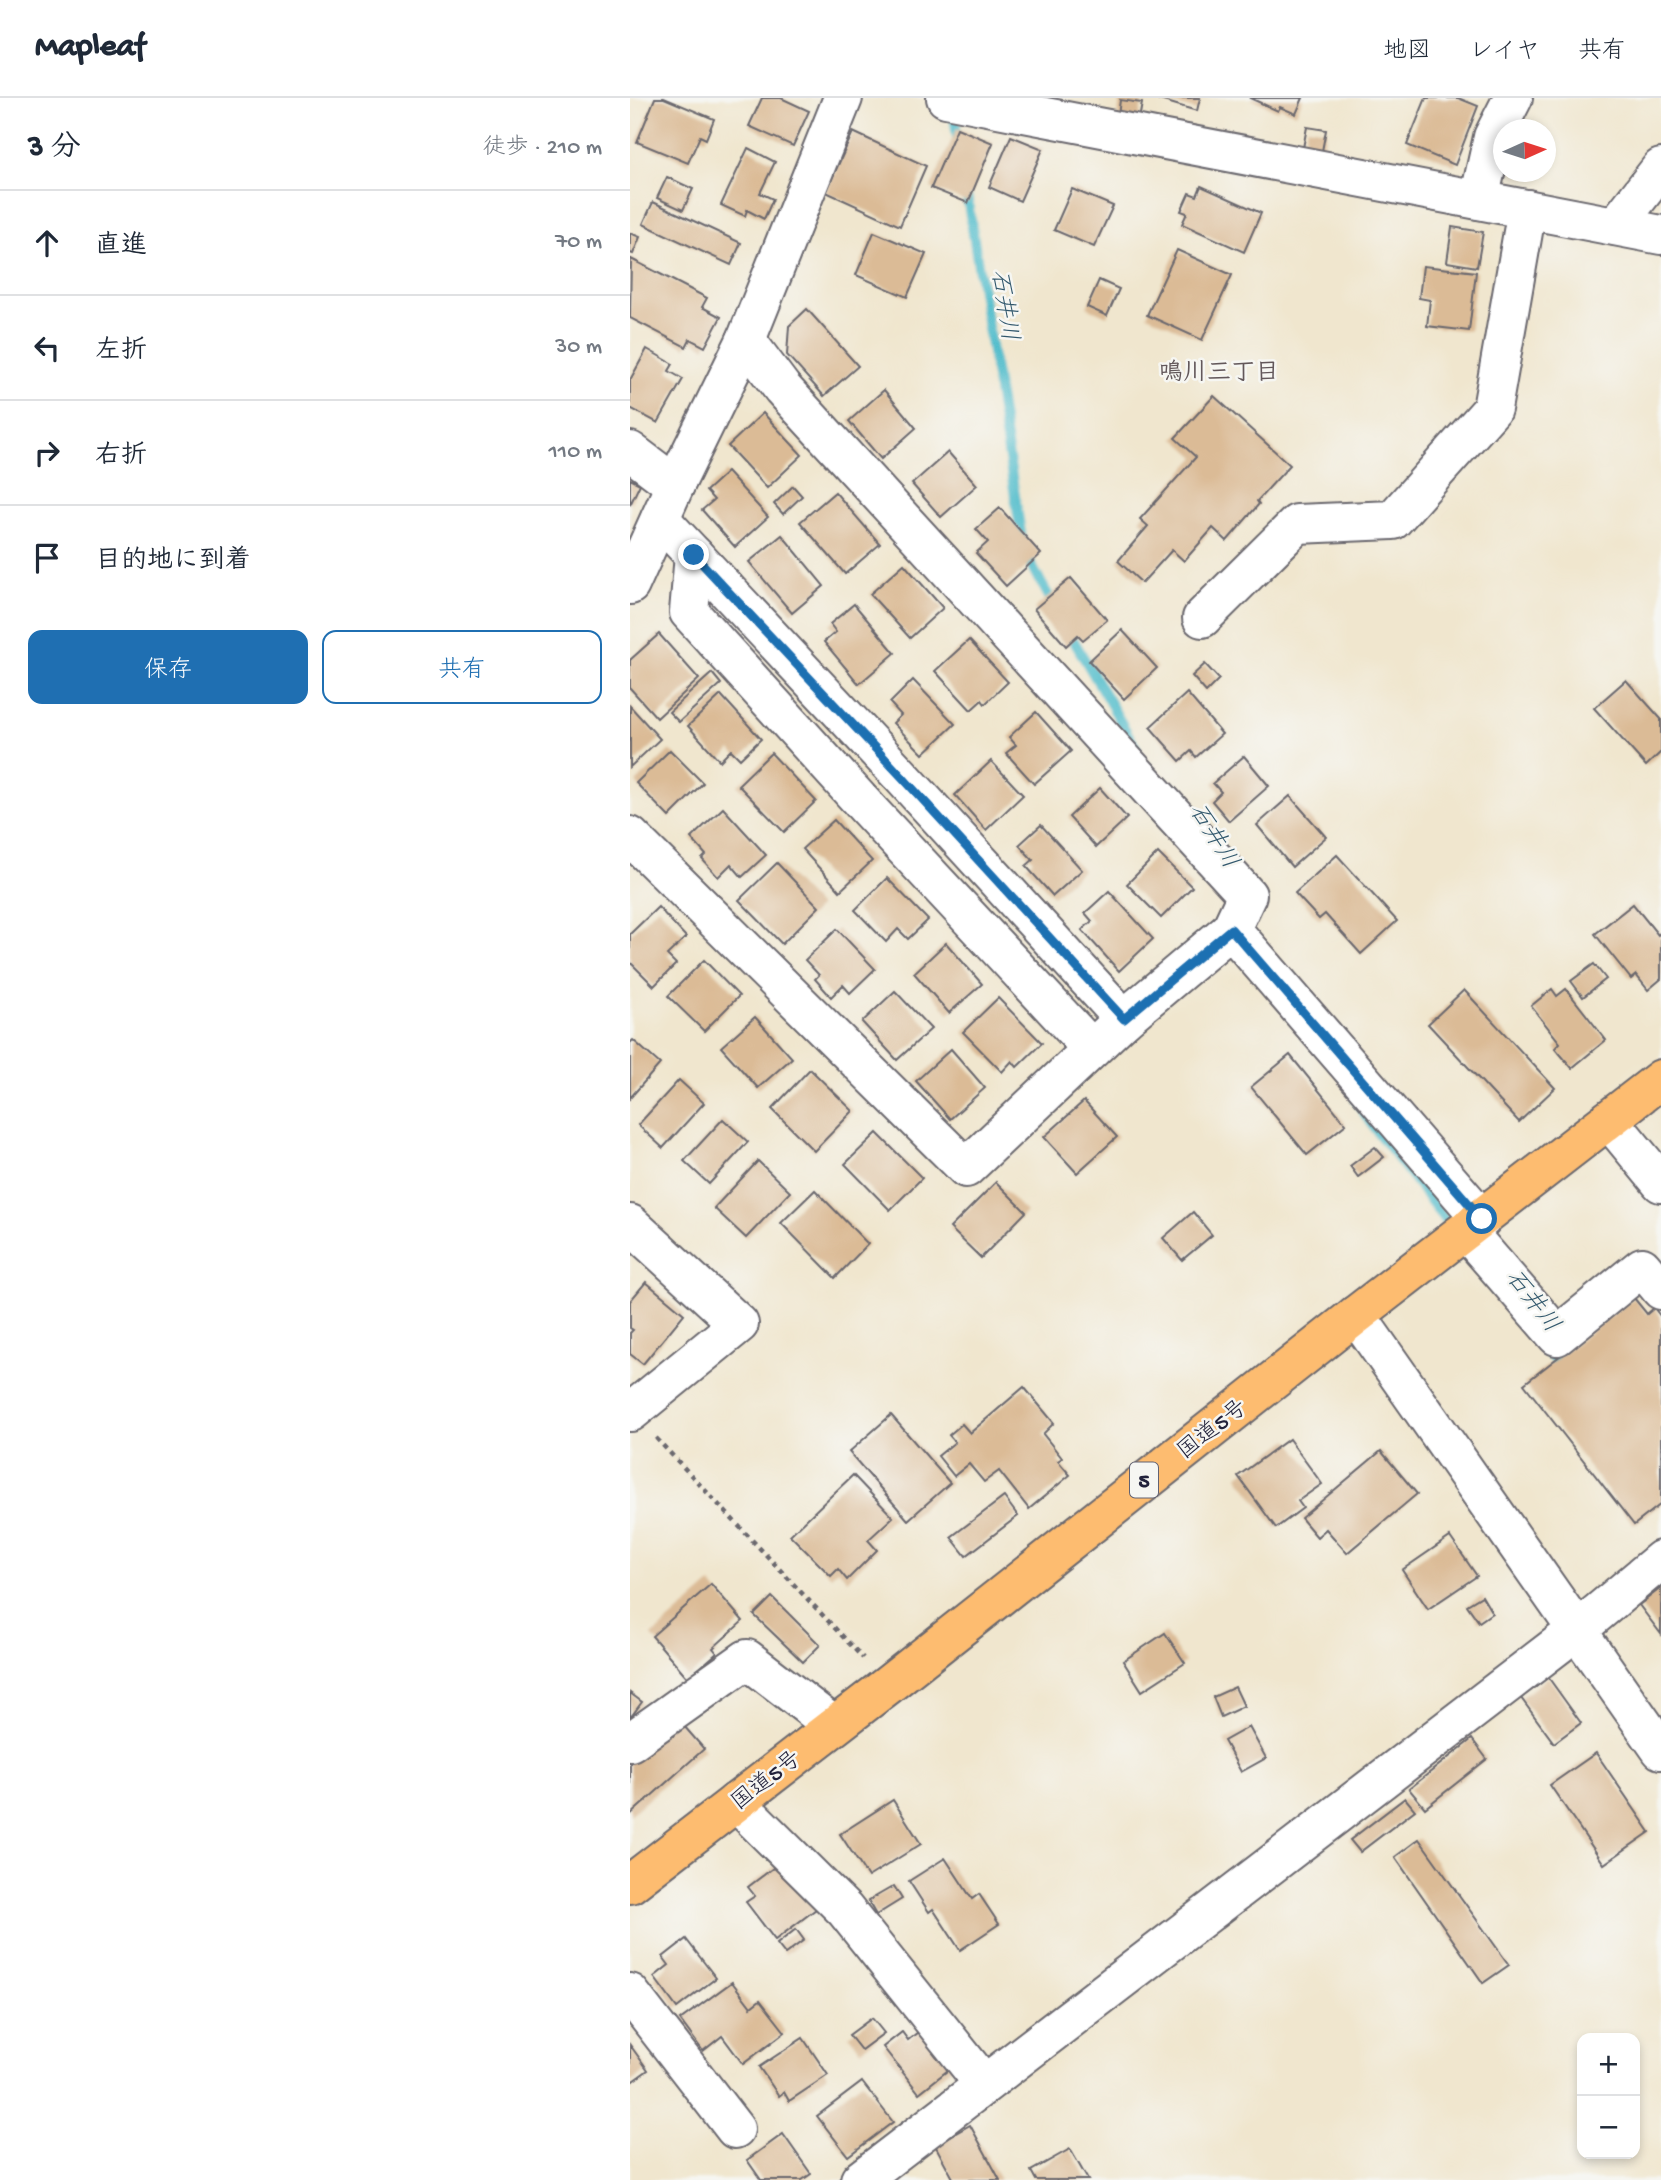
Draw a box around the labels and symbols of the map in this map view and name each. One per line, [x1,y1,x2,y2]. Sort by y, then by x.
north arrow [1493,119,1556,182]
water label: 石井川 [983,268,1023,343]
district label: 鳴川三丁目 [1159,359,1279,389]
route end [678,539,709,570]
water label: 石井川 [1181,798,1244,875]
route start [1466,1203,1497,1234]
water label: 石井川 [1498,1264,1566,1339]
street label: 国道5号 [1172,1394,1253,1466]
road number: 5 [1130,1462,1158,1498]
street label: 国道5号 [726,1745,807,1817]

